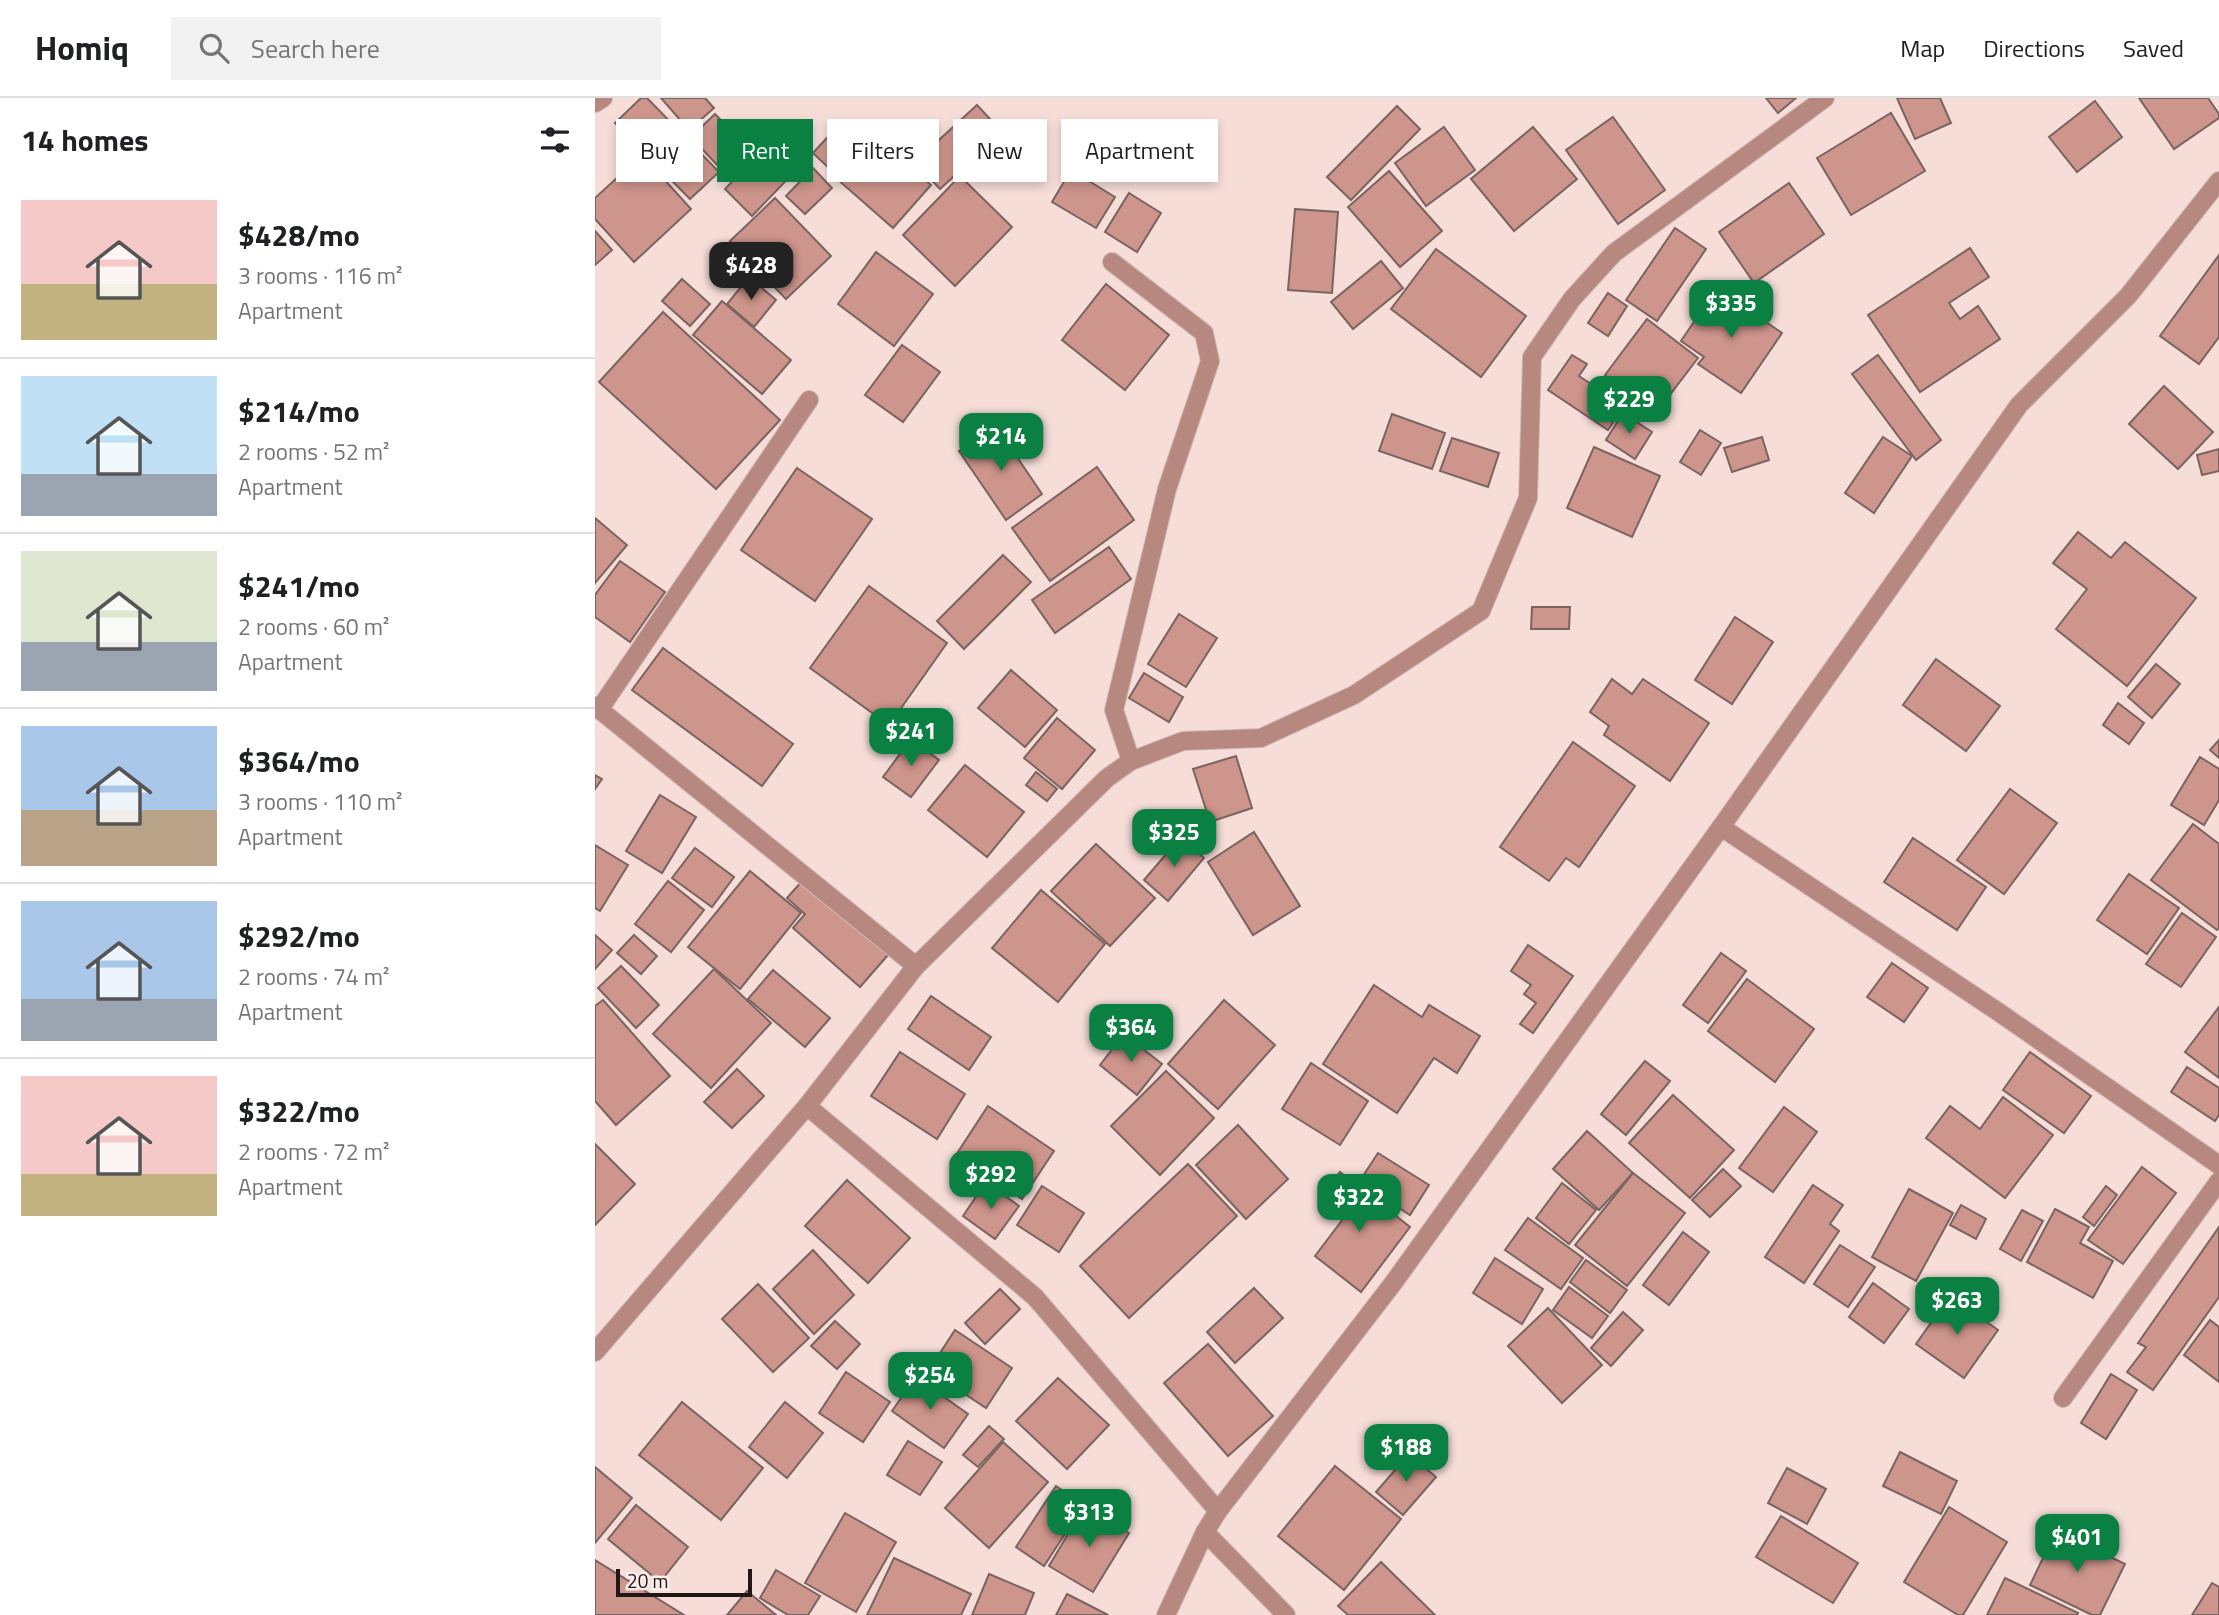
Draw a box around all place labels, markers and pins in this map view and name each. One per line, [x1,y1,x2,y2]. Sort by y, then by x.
pin: $428 [710,242,792,302]
pin: $335 [1690,280,1772,340]
pin: $229 [1588,376,1670,436]
pin: $214 [960,414,1042,473]
pin: $241 [870,708,952,768]
pin: $325 [1133,810,1215,869]
pin: $364 [1090,1004,1172,1064]
pin: $292 [950,1152,1032,1211]
pin: $322 [1318,1174,1400,1234]
pin: $263 [1916,1278,1998,1337]
pin: $254 [889,1352,971,1412]
pin: $188 [1365,1424,1447,1484]
pin: $313 [1048,1490,1130,1549]
pin: $401 [2036,1514,2118,1574]

